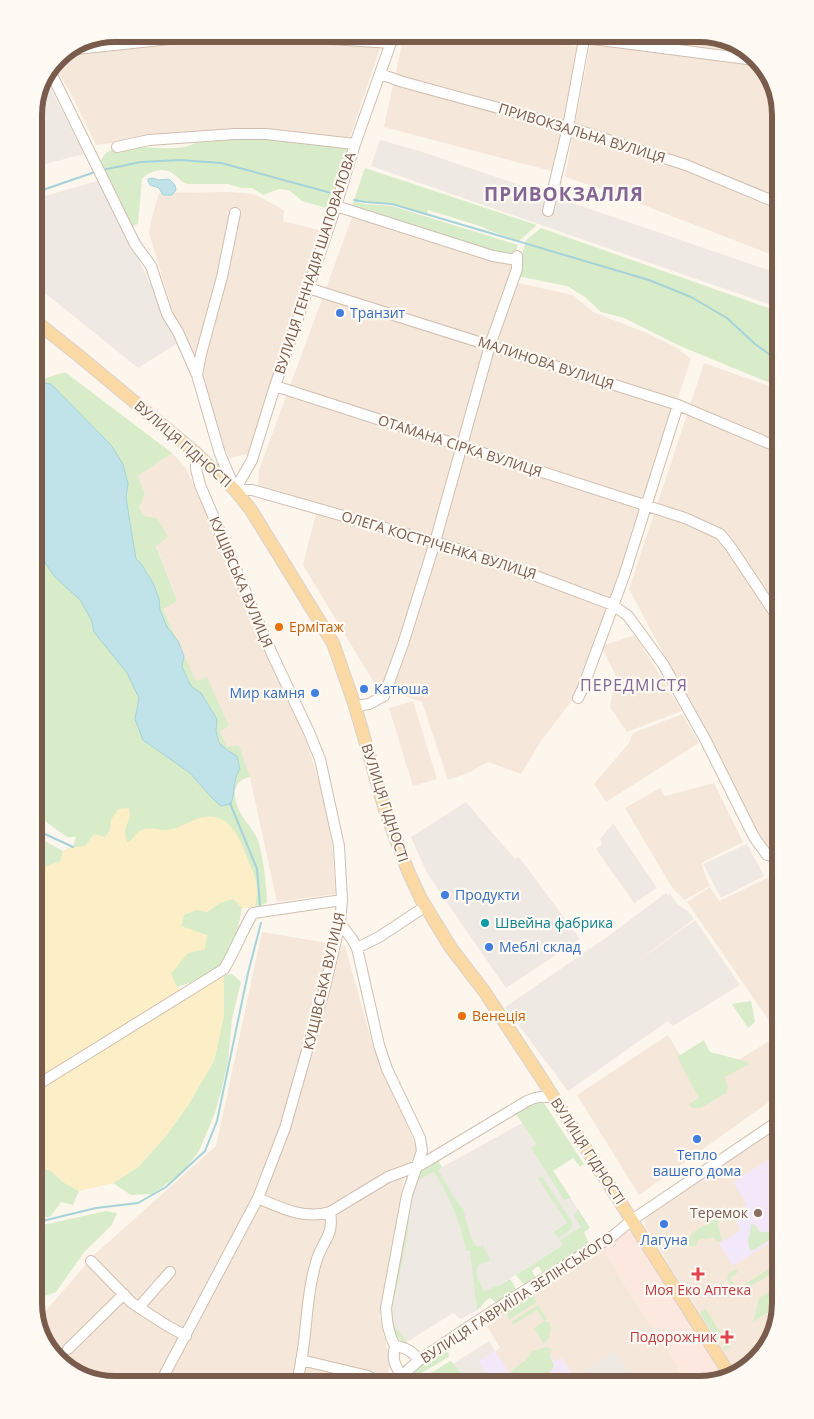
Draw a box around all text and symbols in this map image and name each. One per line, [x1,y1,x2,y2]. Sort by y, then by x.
street label: ПРИВОКЗАЛЬНА ВУЛИЦЯ [496,98,668,167]
street label: ВУЛИЦЯ ГЕННАДІЯ ШАПОВАЛОВА [270,149,360,376]
district label: ПРИВОКЗАЛЛЯ [484,181,644,207]
place label: Транзит [350,303,406,322]
marker: Транзит [334,307,346,319]
street label: МАЛИНОВА ВУЛИЦЯ [476,332,617,394]
street label: ВУЛИЦЯ ГІДНОСТІ [131,396,236,491]
street label: ОТАМАНА СІРКА ВУЛИЦЯ [376,410,545,481]
street label: ОЛЕГА КОСТРІЧЕНКА ВУЛИЦЯ [339,506,539,583]
street label: КУЩІВСЬКА ВУЛИЦЯ [205,513,278,650]
place label: Ермітаж [289,617,345,636]
marker: Ермітаж [273,621,285,633]
district label: ПЕРЕДМІСТЯ [580,674,688,696]
place label: Катюша [374,679,429,698]
place label: Мир камня [229,683,305,702]
marker: Катюша [358,683,370,695]
marker: Мир камня [309,687,321,699]
street label: ВУЛИЦЯ ГІДНОСТІ [357,741,414,864]
place label: Продукти [455,885,520,904]
marker: Продукти [439,889,451,901]
street label: КУЩІВСЬКА ВУЛИЦЯ [298,910,349,1052]
place label: Швейна фабрика [495,913,613,932]
marker: Швейна фабрика [479,917,491,929]
place label: Меблі склад [499,937,581,956]
marker: Меблі склад [483,941,495,953]
place label: Венеція [472,1006,526,1025]
marker: Венеція [456,1010,468,1022]
street label: ВУЛИЦЯ ГІДНОСТІ [547,1094,630,1208]
marker: Тепло вашего дома [691,1133,703,1145]
place label: Тепло вашего дома [653,1145,741,1180]
place label: Теремок [690,1203,749,1222]
marker: Теремок [752,1207,764,1219]
marker: Лагуна [658,1218,670,1230]
street label: ВУЛИЦЯ ГАВРИЇЛА ЗЕЛІНСЬКОГО [416,1228,617,1367]
place label: Лагуна [640,1230,688,1249]
marker: Моя Еко Аптека [692,1268,704,1280]
place label: Моя Еко Аптека [645,1280,751,1299]
place label: Подорожник [630,1327,718,1346]
marker: Подорожник [721,1331,733,1343]

